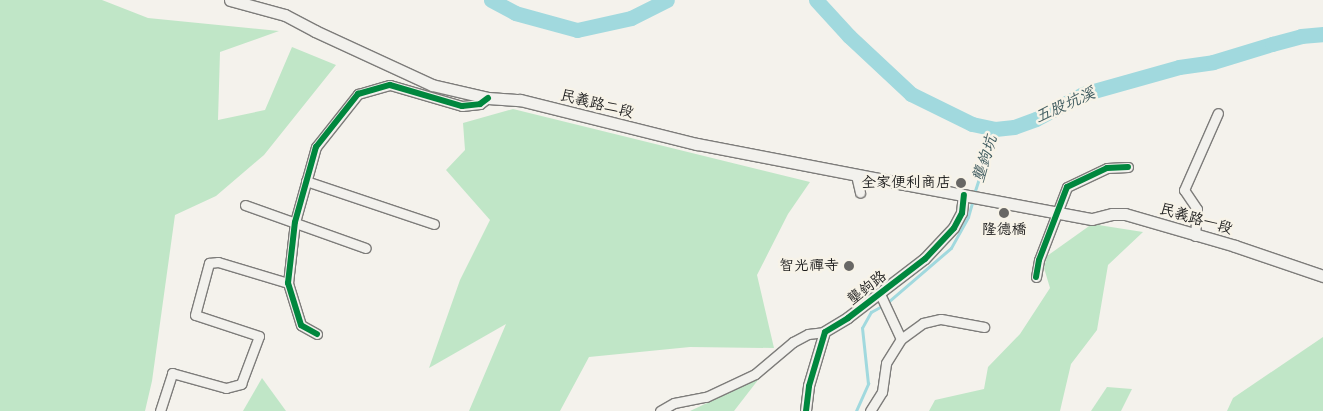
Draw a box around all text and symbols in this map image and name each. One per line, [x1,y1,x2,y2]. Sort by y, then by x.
water label: 五股坑溪 [1032,83,1098,127]
street label: 民義路二段 [558,86,636,122]
water label: 壟鉤坑 [969,133,1001,185]
place label: 全家便利商店 [861,174,951,192]
marker: 全家便利商店 [955,177,967,189]
street label: 民義路一段 [1157,200,1235,238]
marker: 隆德橋 [998,207,1010,219]
place label: 隆德橋 [982,221,1026,239]
place label: 智光禪寺 [779,257,839,275]
marker: 智光禪寺 [843,260,855,272]
street label: 壟鉤路 [844,267,890,309]

